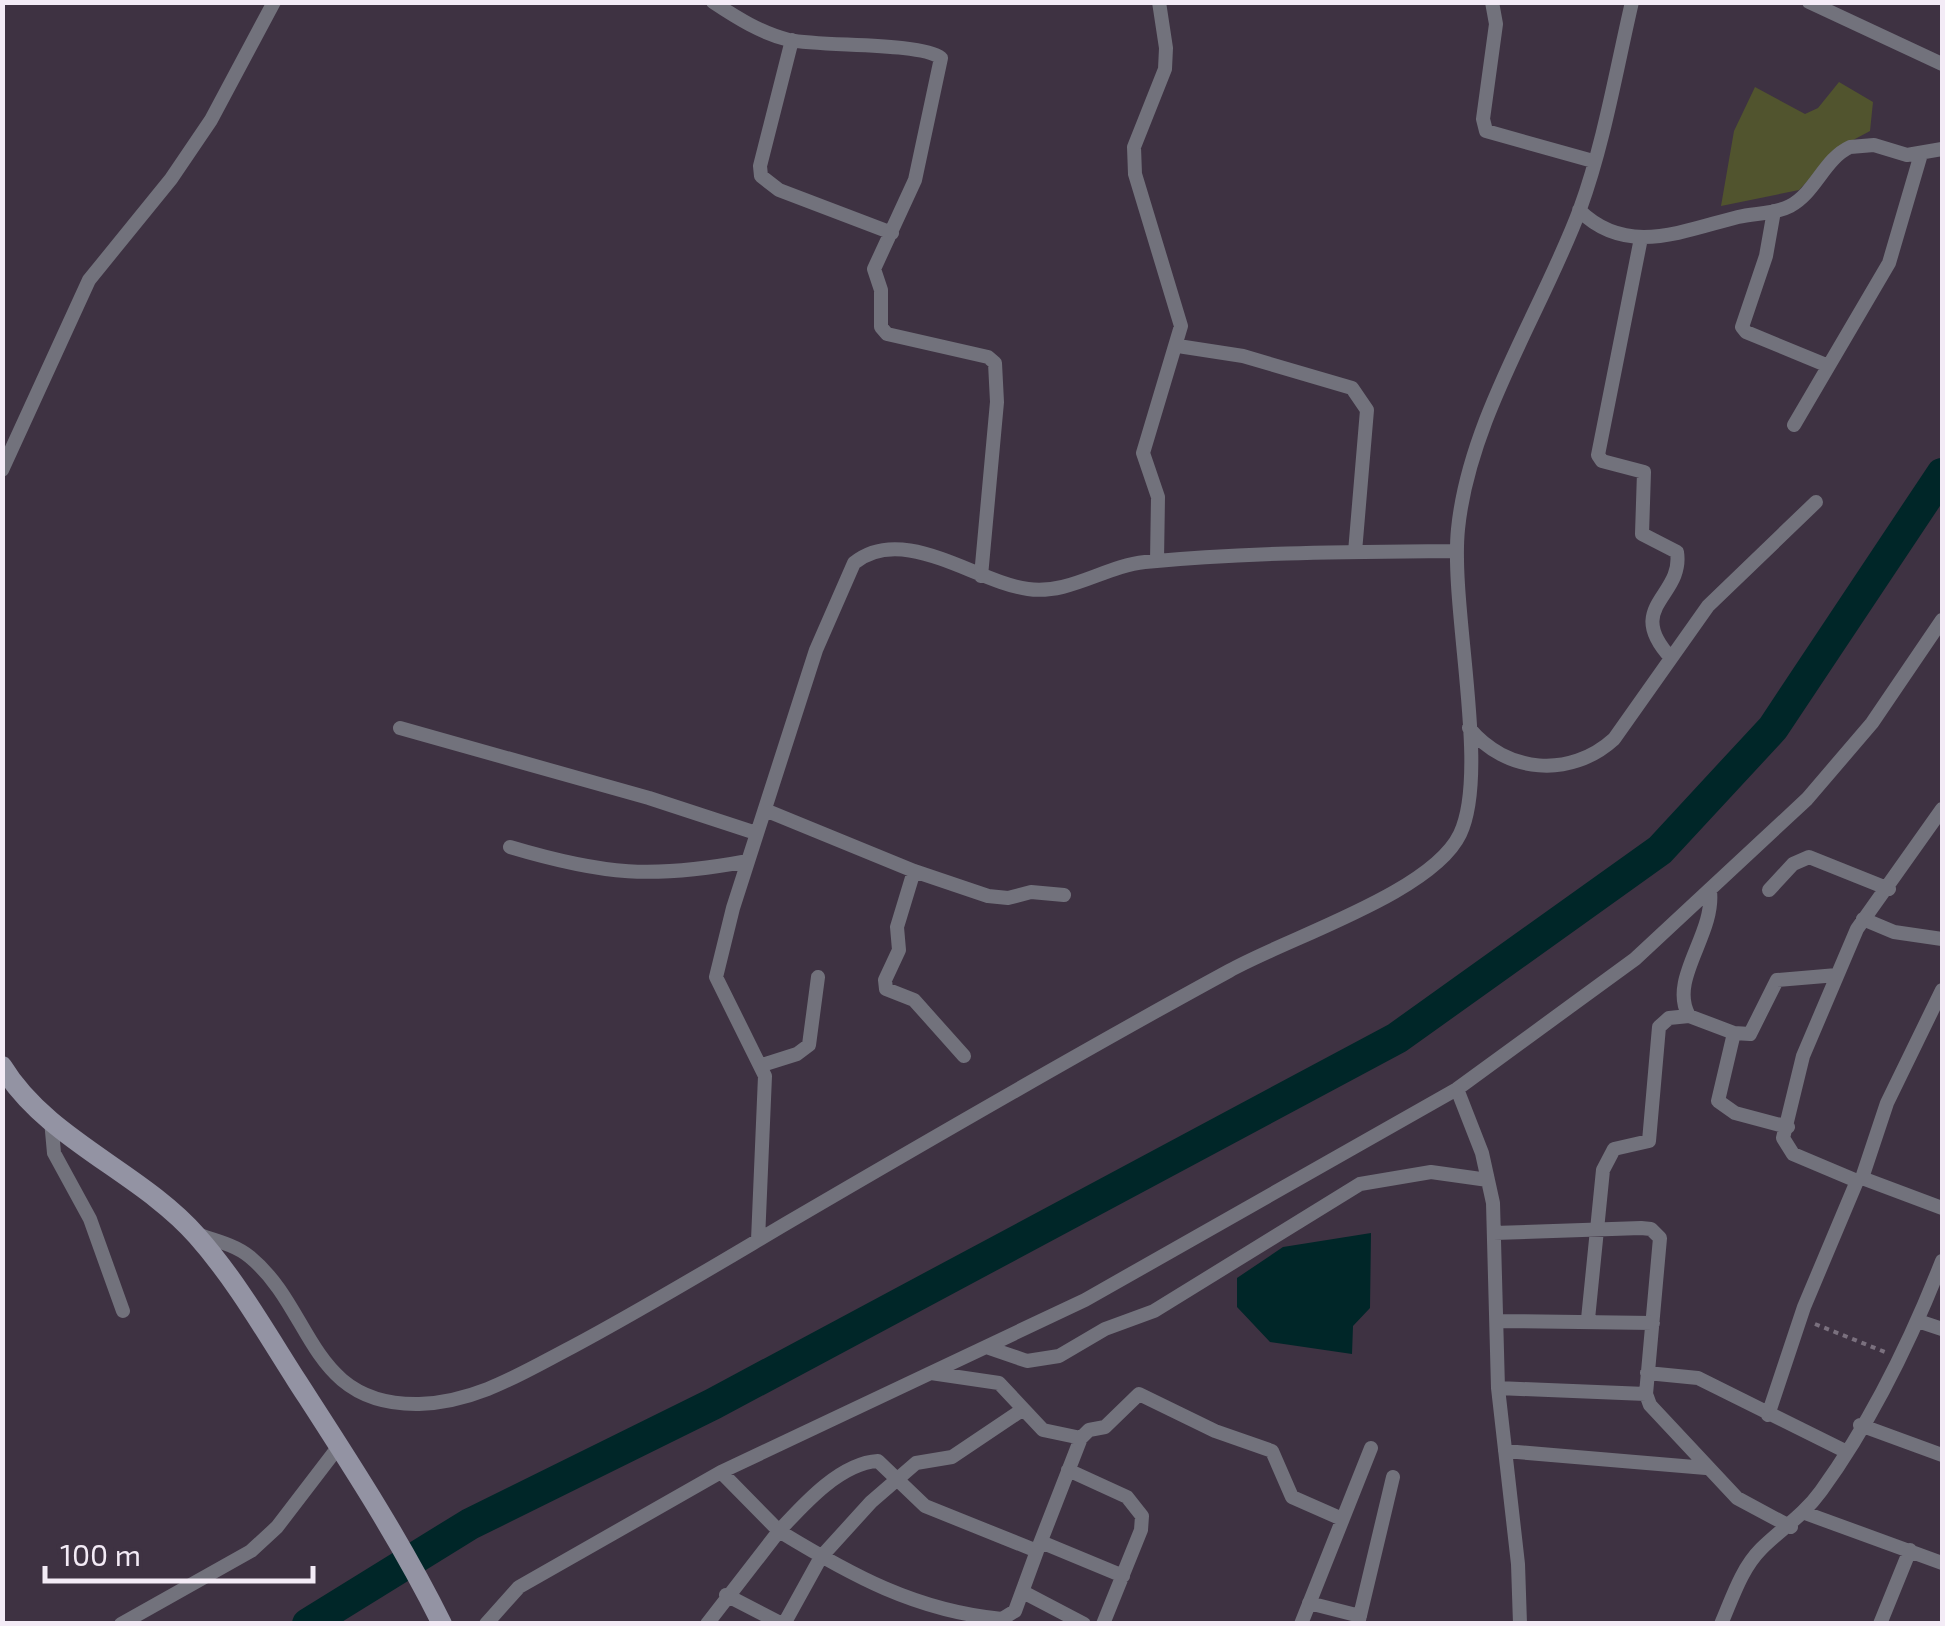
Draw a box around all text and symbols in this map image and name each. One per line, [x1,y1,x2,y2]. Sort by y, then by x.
scale bar [45,1521,312,1583]
text: 100 m [60,1536,141,1572]

